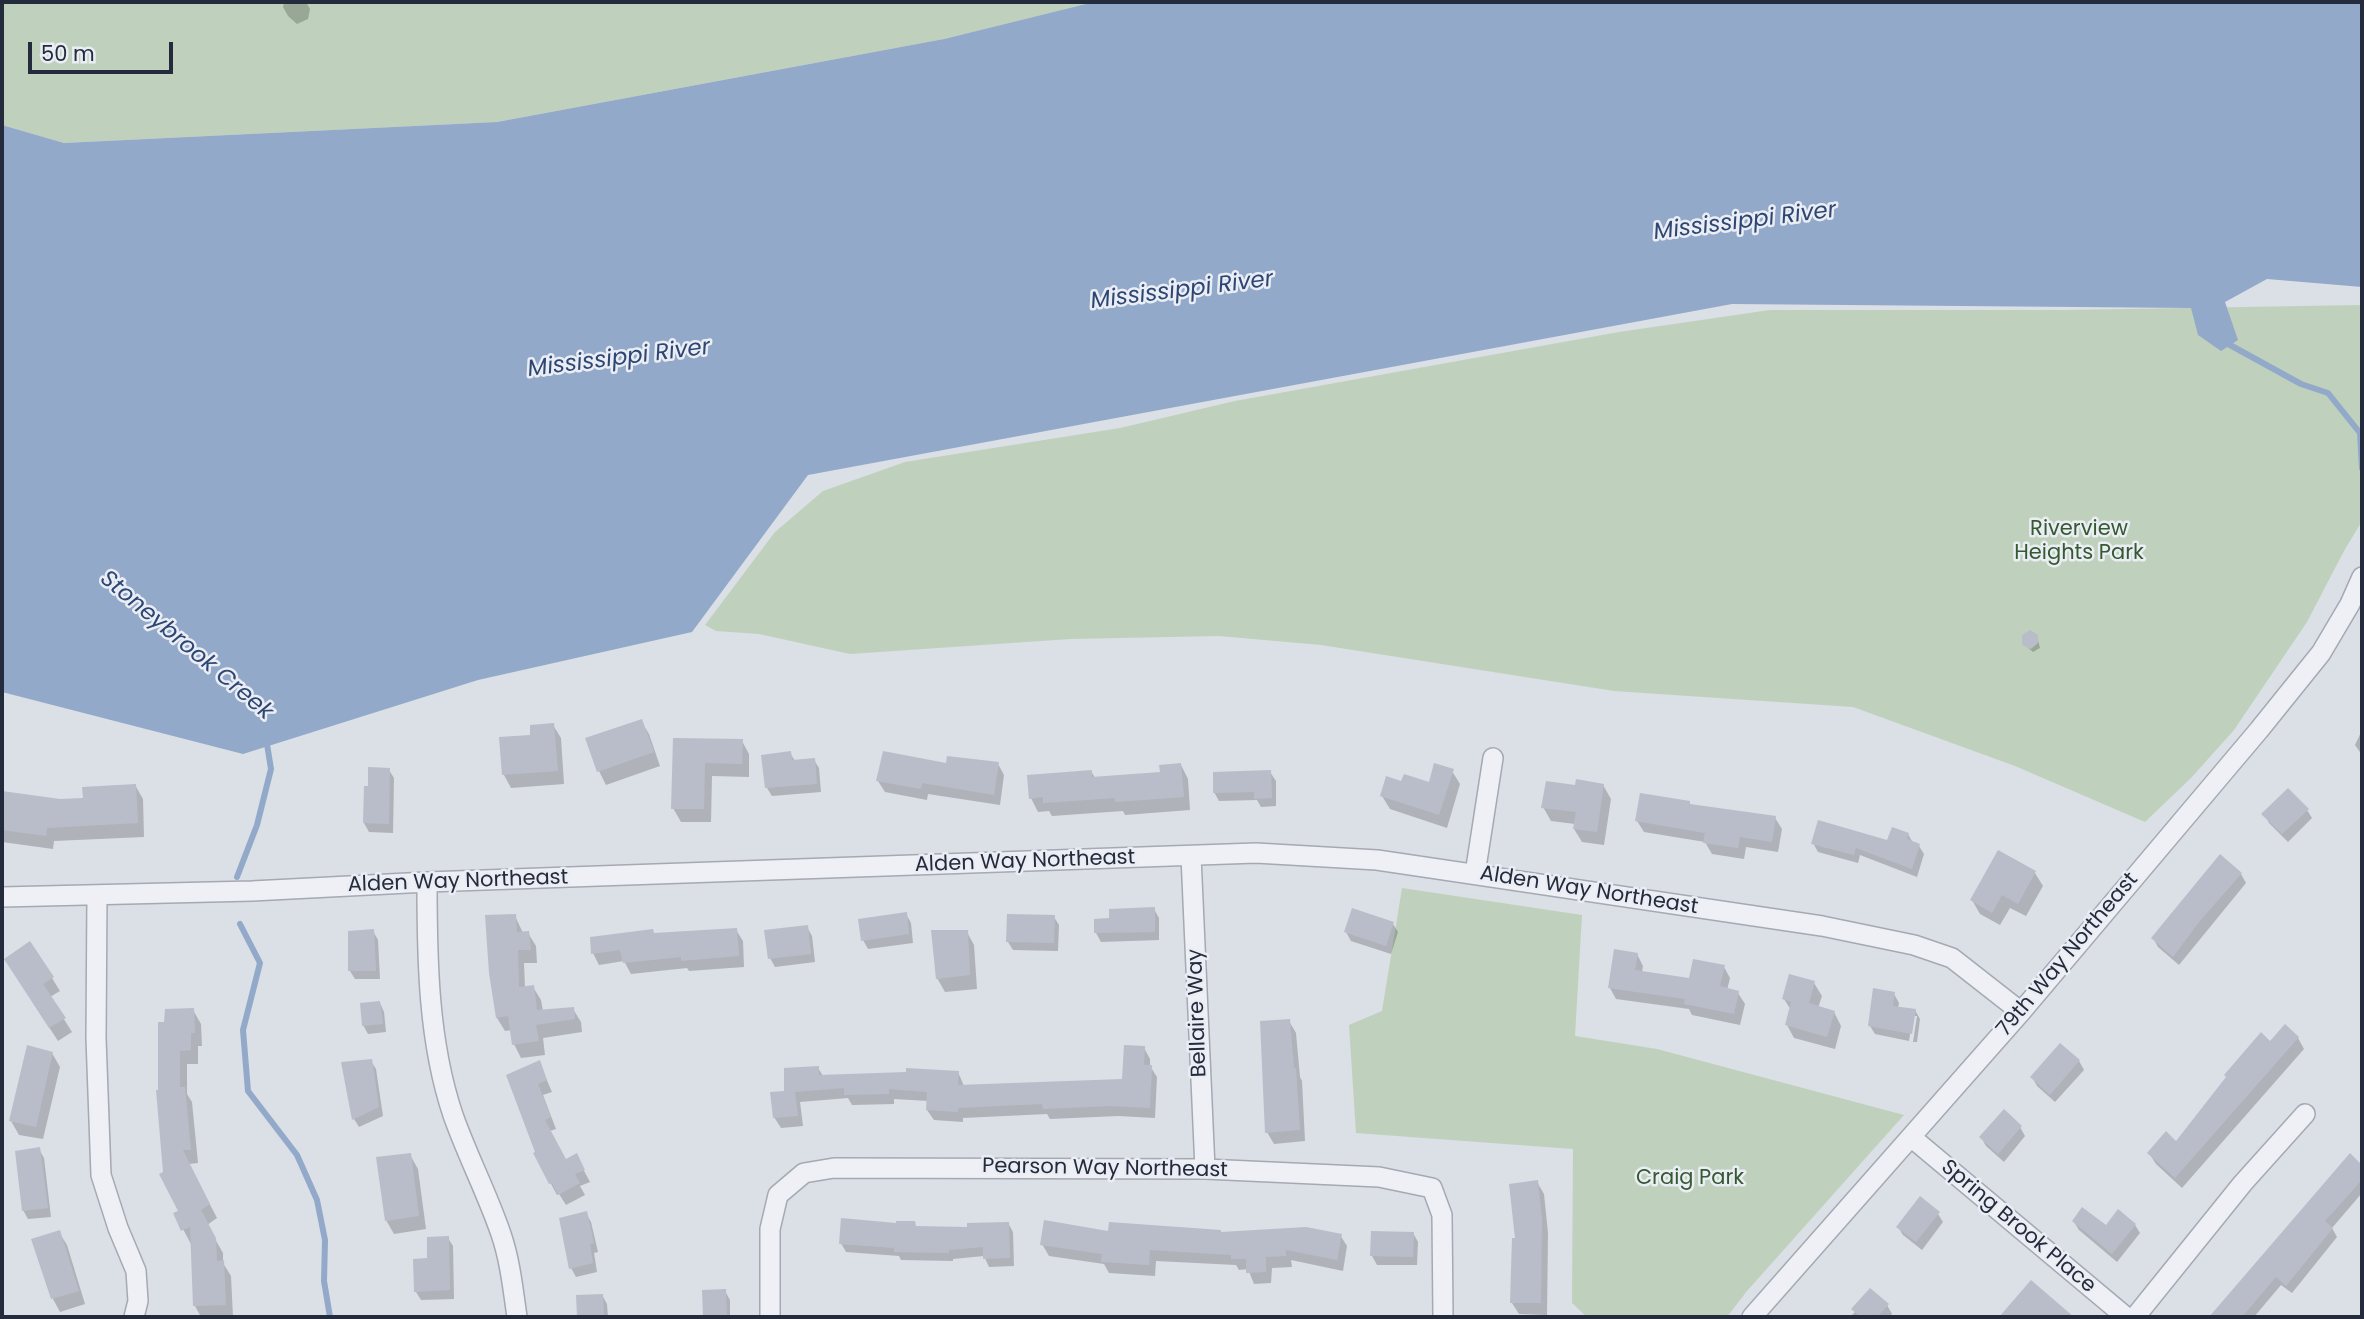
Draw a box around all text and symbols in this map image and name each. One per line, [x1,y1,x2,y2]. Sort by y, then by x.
scale bar [32,28,177,72]
text: 50 m [41,39,95,68]
water label: Mississippi River [1652,197,1838,247]
water label: Mississippi River [1089,266,1275,316]
water label: Mississippi River [526,334,712,384]
park label: Riverview Heights Park [2014,517,2144,567]
water label: Stoneybrook Creek [94,566,278,726]
street label: Alden Way Northeast [914,846,1136,878]
street label: Alden Way Northeast [1478,861,1700,921]
street label: Alden Way Northeast [347,866,569,898]
street label: 79th Way Northeast [1992,868,2144,1042]
street label: Bellaire Way [1183,948,1213,1078]
street label: Pearson Way Northeast [982,1154,1228,1184]
street label: Spring Brook Place [1936,1155,2100,1299]
park label: Craig Park [1636,1166,1744,1192]

